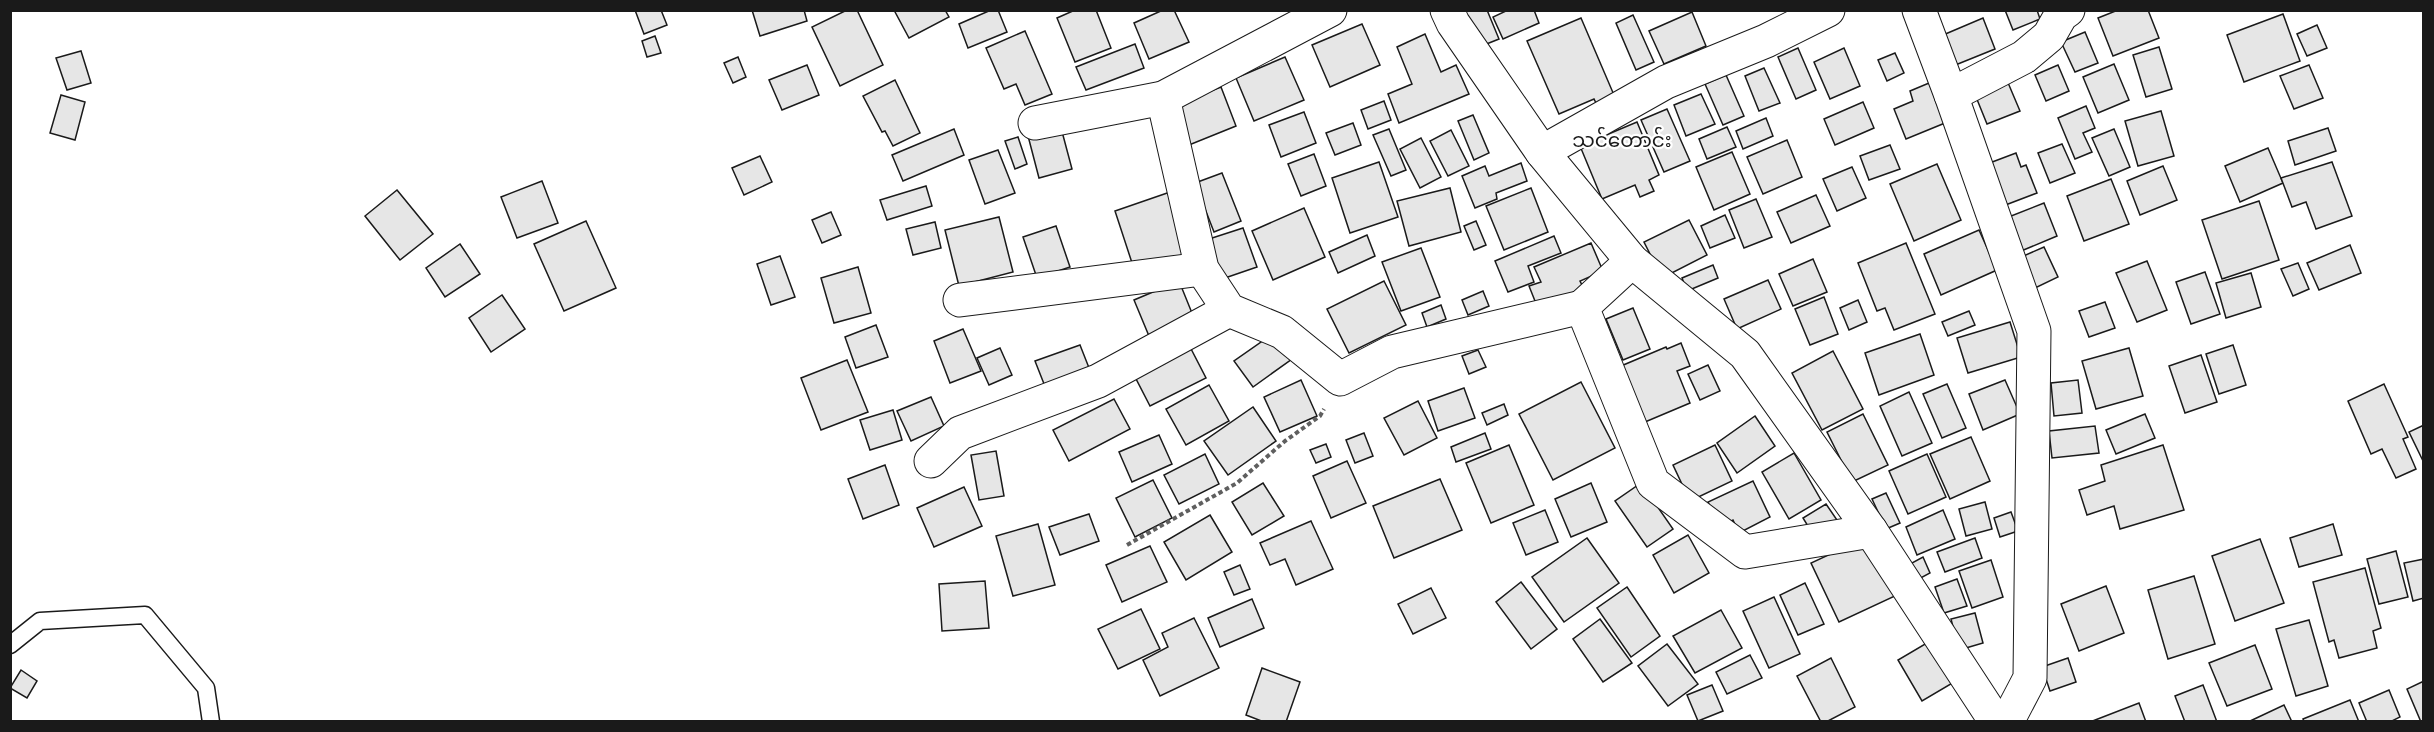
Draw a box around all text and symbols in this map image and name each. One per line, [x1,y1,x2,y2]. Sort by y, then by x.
district label: သင်တောင်း [1572,126,1672,153]

